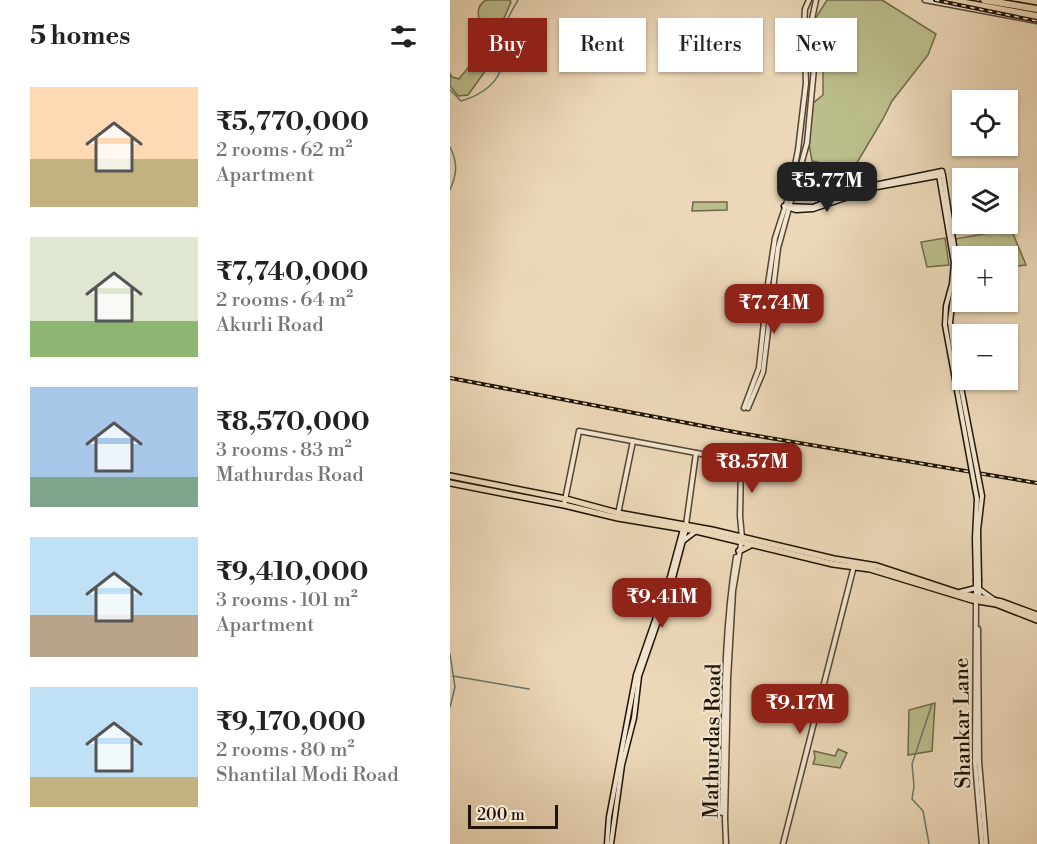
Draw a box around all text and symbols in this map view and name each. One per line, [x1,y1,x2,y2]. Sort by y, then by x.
chip: Buy [468,18,547,72]
chip: Rent [559,18,646,72]
chip: Filters [658,18,763,72]
chip: New [775,18,857,72]
text: 5 homes [30,20,130,52]
icon: filters [387,20,420,53]
map controls [952,90,1018,390]
button: locate [952,90,1018,156]
text: ₹5,770,000 [216,106,369,138]
icon: home [78,111,150,183]
text: 2 rooms · 62 m² [216,138,352,163]
pin: ₹5.77M [778,162,876,213]
text: Apartment [216,163,314,188]
button: layers [952,168,1018,234]
text: ₹5.77M [791,169,863,194]
button: + [952,246,1018,312]
text: ₹7,740,000 [216,256,369,288]
icon: home [78,261,150,333]
pin: ₹7.74M [725,284,823,335]
text: 2 rooms · 64 m² [216,288,353,313]
text: ₹7.74M [739,291,809,316]
text: Akurli Road [216,313,324,338]
button: − [952,324,1018,390]
text: ₹8,570,000 [216,406,370,438]
icon: home [78,411,150,483]
text: 3 rooms · 83 m² [216,438,352,463]
pin: ₹8.57M [703,443,801,494]
text: ₹8.57M [716,450,788,475]
text: Mathurdas Road [216,463,364,488]
text: ₹9,410,000 [216,556,368,588]
icon: home [78,561,150,633]
pin: ₹9.41M [613,578,711,629]
text: ₹9.41M [626,585,698,610]
text: 3 rooms · 101 m² [216,588,358,613]
text: Apartment [216,613,314,638]
street label: Shankar Lane [949,657,977,789]
street label: Mathurdas Road [699,663,727,819]
pin: ₹9.17M [751,684,849,735]
text: ₹9.17M [765,691,835,716]
text: ₹9,170,000 [216,706,366,738]
icon: home [78,711,150,783]
text: 2 rooms · 80 m² [216,738,354,763]
text: Shantilal Modi Road [216,763,399,788]
scale bar [468,802,558,830]
text: 200 m [477,805,525,825]

